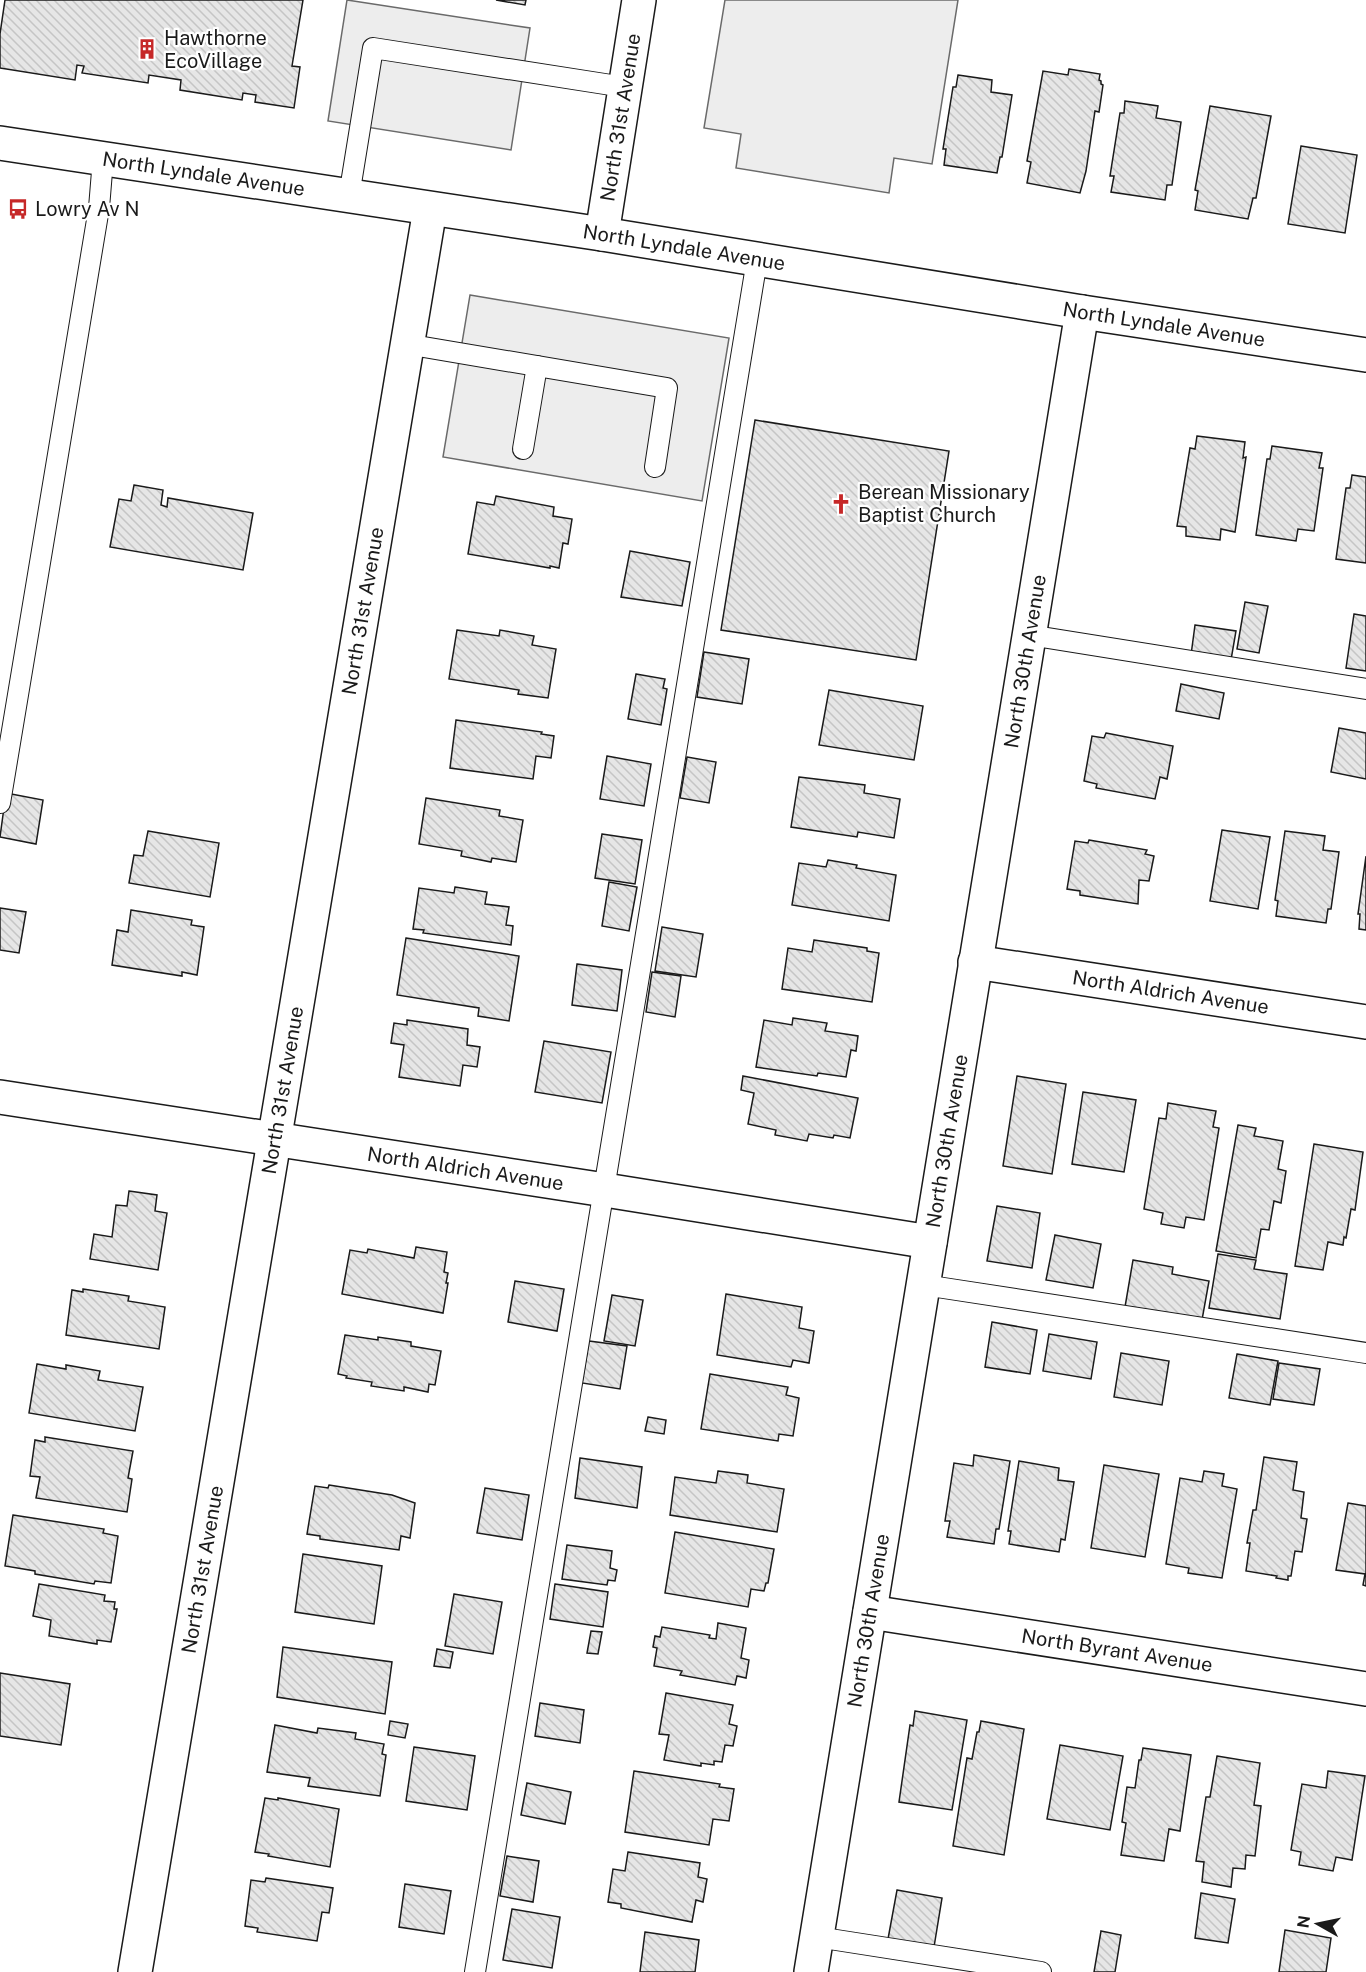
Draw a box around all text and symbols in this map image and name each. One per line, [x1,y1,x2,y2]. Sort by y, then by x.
place label: Hawthorne EcoVillage [164,26,267,73]
street label: North 31st Avenue [595,32,646,203]
building icon: Hawthorne EcoVillage [135,37,159,61]
street label: North Lyndale Avenue [101,147,307,201]
bus stop icon: Lowry Av N [6,197,30,221]
place label: Lowry Av N [35,197,139,221]
street label: North Lyndale Avenue [581,219,787,276]
street label: North Lyndale Avenue [1061,297,1267,352]
place label: Berean Missionary Baptist Church [858,480,1030,527]
church icon: Berean Missionary Baptist Church [829,492,853,516]
street label: North 31st Avenue [337,525,389,697]
street label: North 30th Avenue [999,573,1051,750]
street label: North Aldrich Avenue [1071,965,1271,1019]
street label: North 31st Avenue [257,1004,308,1176]
street label: North 30th Avenue [921,1052,973,1230]
street label: North Aldrich Avenue [366,1142,565,1196]
street label: North 31st Avenue [176,1484,228,1655]
street label: North 30th Avenue [842,1532,894,1709]
street label: North Byrant Avenue [1020,1624,1214,1677]
north arrow [1288,1894,1348,1954]
text: N [1293,1914,1314,1929]

